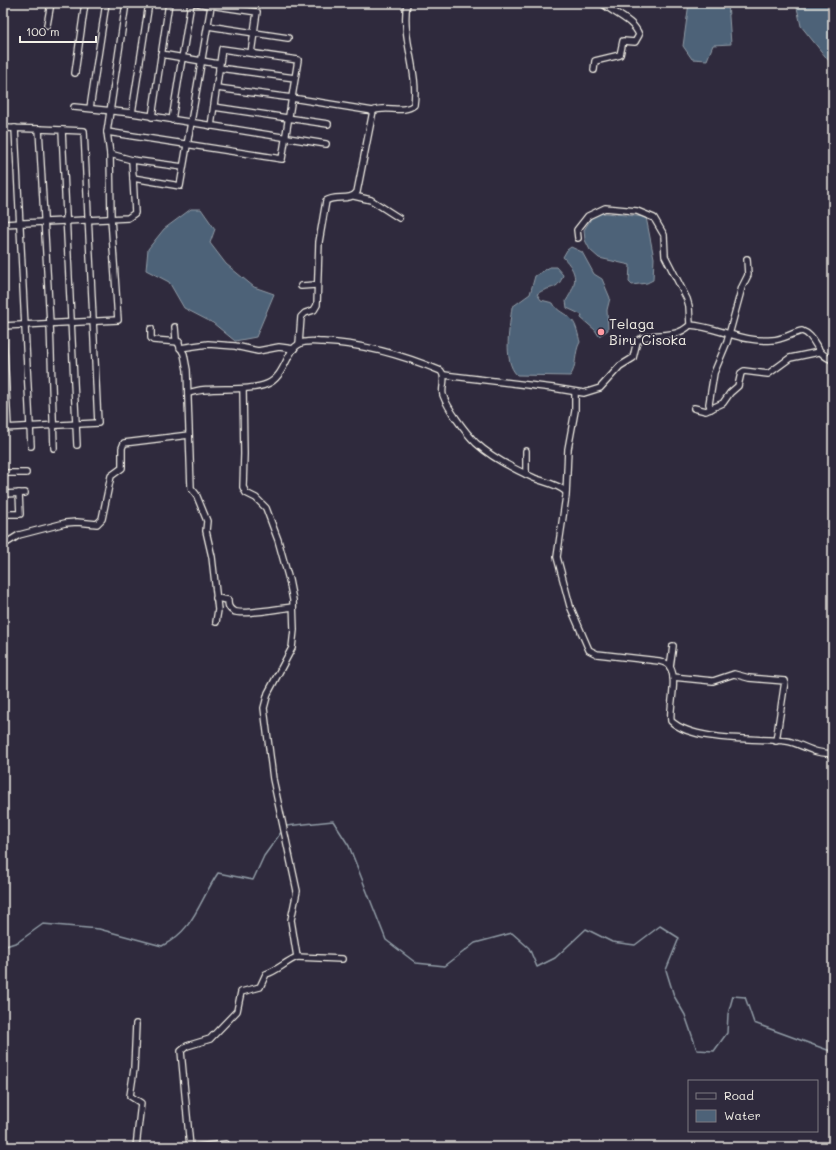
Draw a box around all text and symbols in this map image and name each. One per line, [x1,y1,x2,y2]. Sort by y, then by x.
scale bar [20,18,96,44]
text: 100 m [26,23,60,39]
place label: Telaga Biru Cisoka [609,314,687,349]
marker: Telaga Biru Cisoka [596,327,606,337]
legend [688,1080,818,1132]
text: Road [724,1087,754,1103]
text: Water [724,1107,761,1123]

